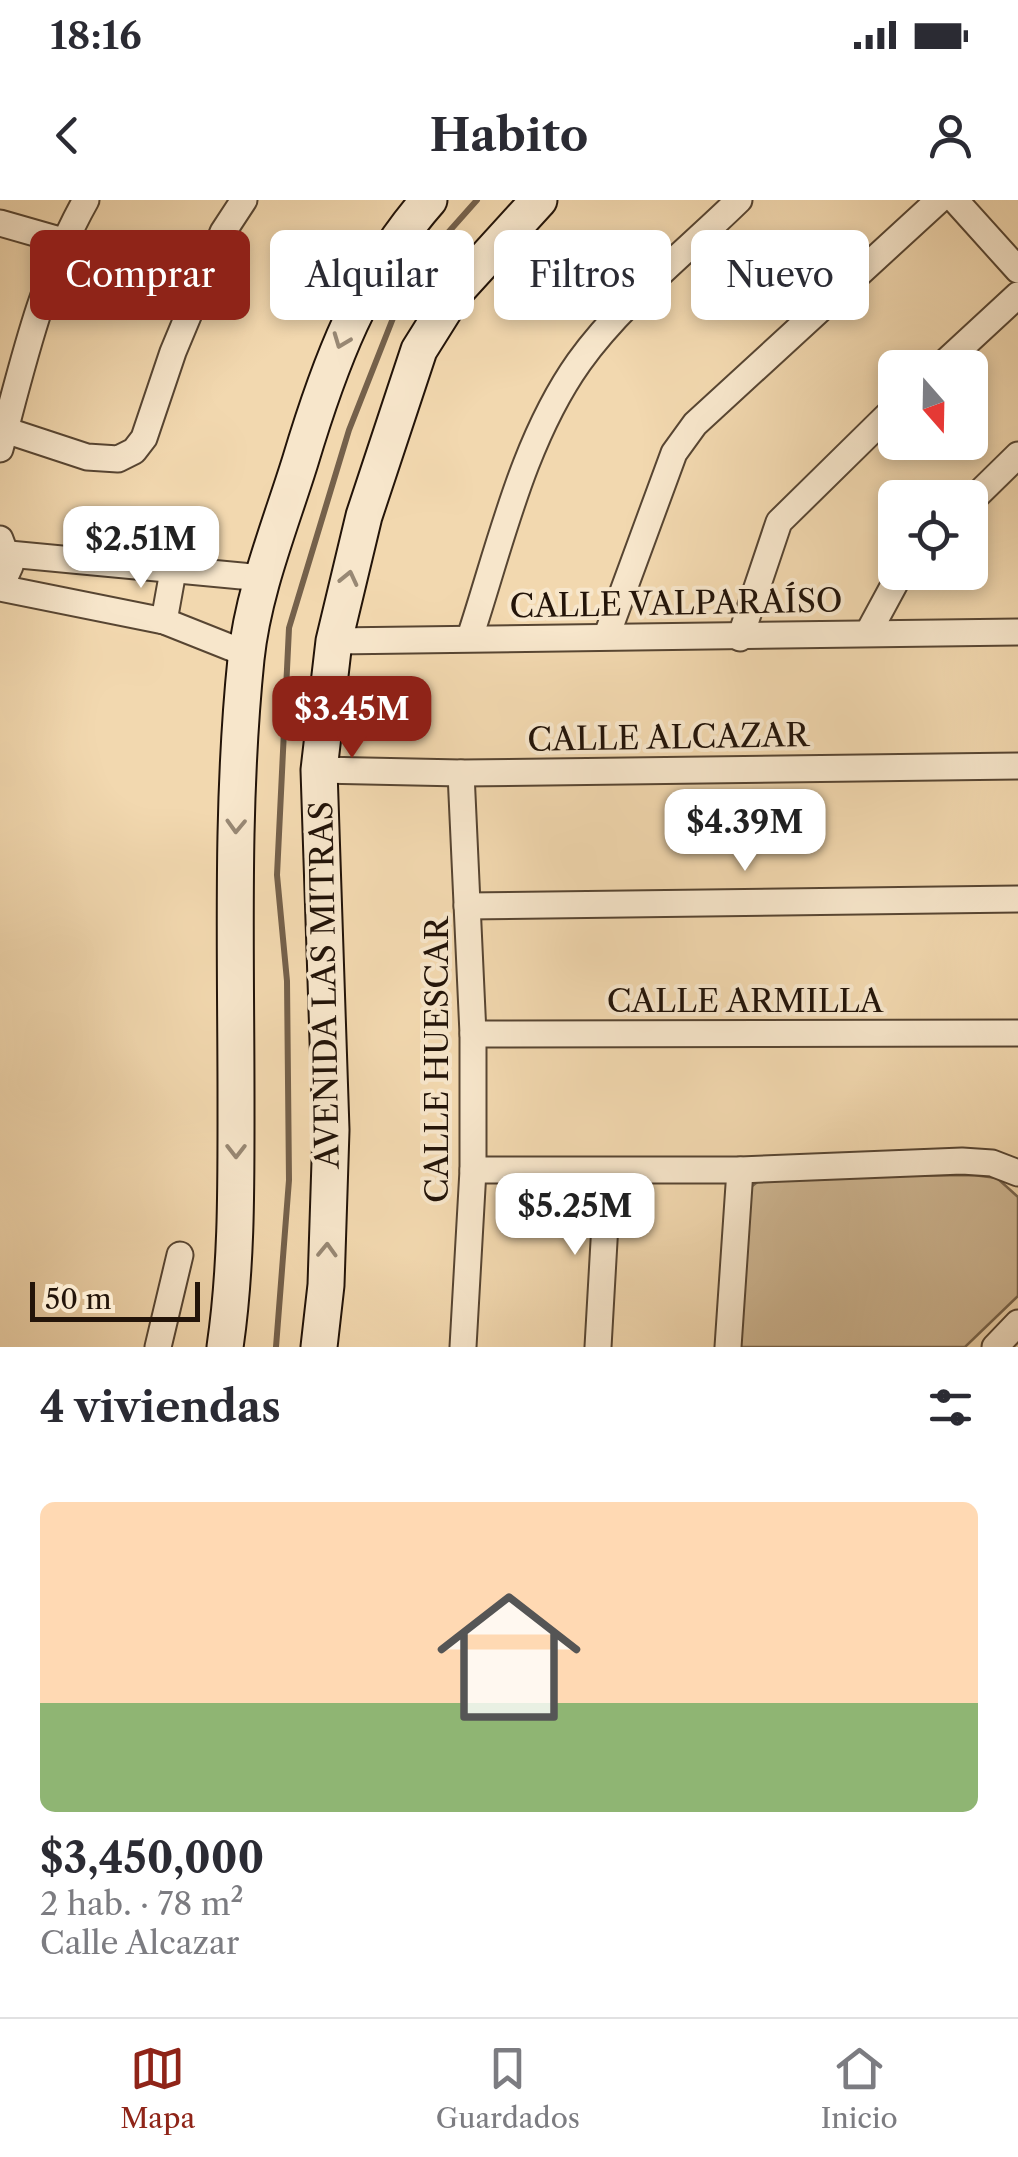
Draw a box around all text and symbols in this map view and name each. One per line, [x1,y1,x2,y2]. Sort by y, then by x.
text: 18:16 [50,12,142,59]
text: Habito [430,107,588,163]
icon: back [40,108,95,163]
icon: person [923,108,978,163]
chip: Comprar [30,230,250,320]
chip: Alquilar [270,230,474,320]
chip: Filtros [494,230,671,320]
chip: Nuevo [691,230,869,320]
one-way arrow [333,331,353,348]
north arrow [878,350,988,460]
map controls [878,350,988,590]
button: locate [878,480,988,590]
pin: $2.51M [60,506,222,591]
text: $2.51M [85,519,197,558]
one-way arrow [337,570,358,587]
street label: CALLE VALPARAÍSO [509,581,843,625]
pin: $3.45M [271,676,433,761]
text: $3.45M [294,689,410,728]
street label: CALLE ALCAZAR [527,715,811,759]
pin: $4.39M [664,789,826,874]
street label: AVENIDA LAS MITRAS [301,801,347,1170]
text: $4.39M [687,802,803,841]
one-way arrow [225,819,246,834]
street label: CALLE HUESCAR [417,915,456,1203]
street label: CALLE ARMILLA [607,981,885,1020]
one-way arrow [225,1144,247,1159]
pin: $5.25M [494,1173,656,1258]
text: $5.25M [518,1186,632,1225]
one-way arrow [317,1241,338,1257]
scale bar [30,1277,200,1322]
text: 50 m [45,1282,112,1316]
icon: filters [923,1380,978,1435]
text: 4 viviendas [40,1381,281,1433]
icon: home [419,1567,599,1747]
text: $3,450,000 [40,1832,264,1884]
text: 2 hab. · 78 m² [40,1884,244,1923]
text: Calle Alcazar [40,1923,239,1962]
tab: Mapa [120,2041,195,2135]
tab: Guardados [436,2041,580,2135]
tab: Inicio [821,2041,898,2135]

